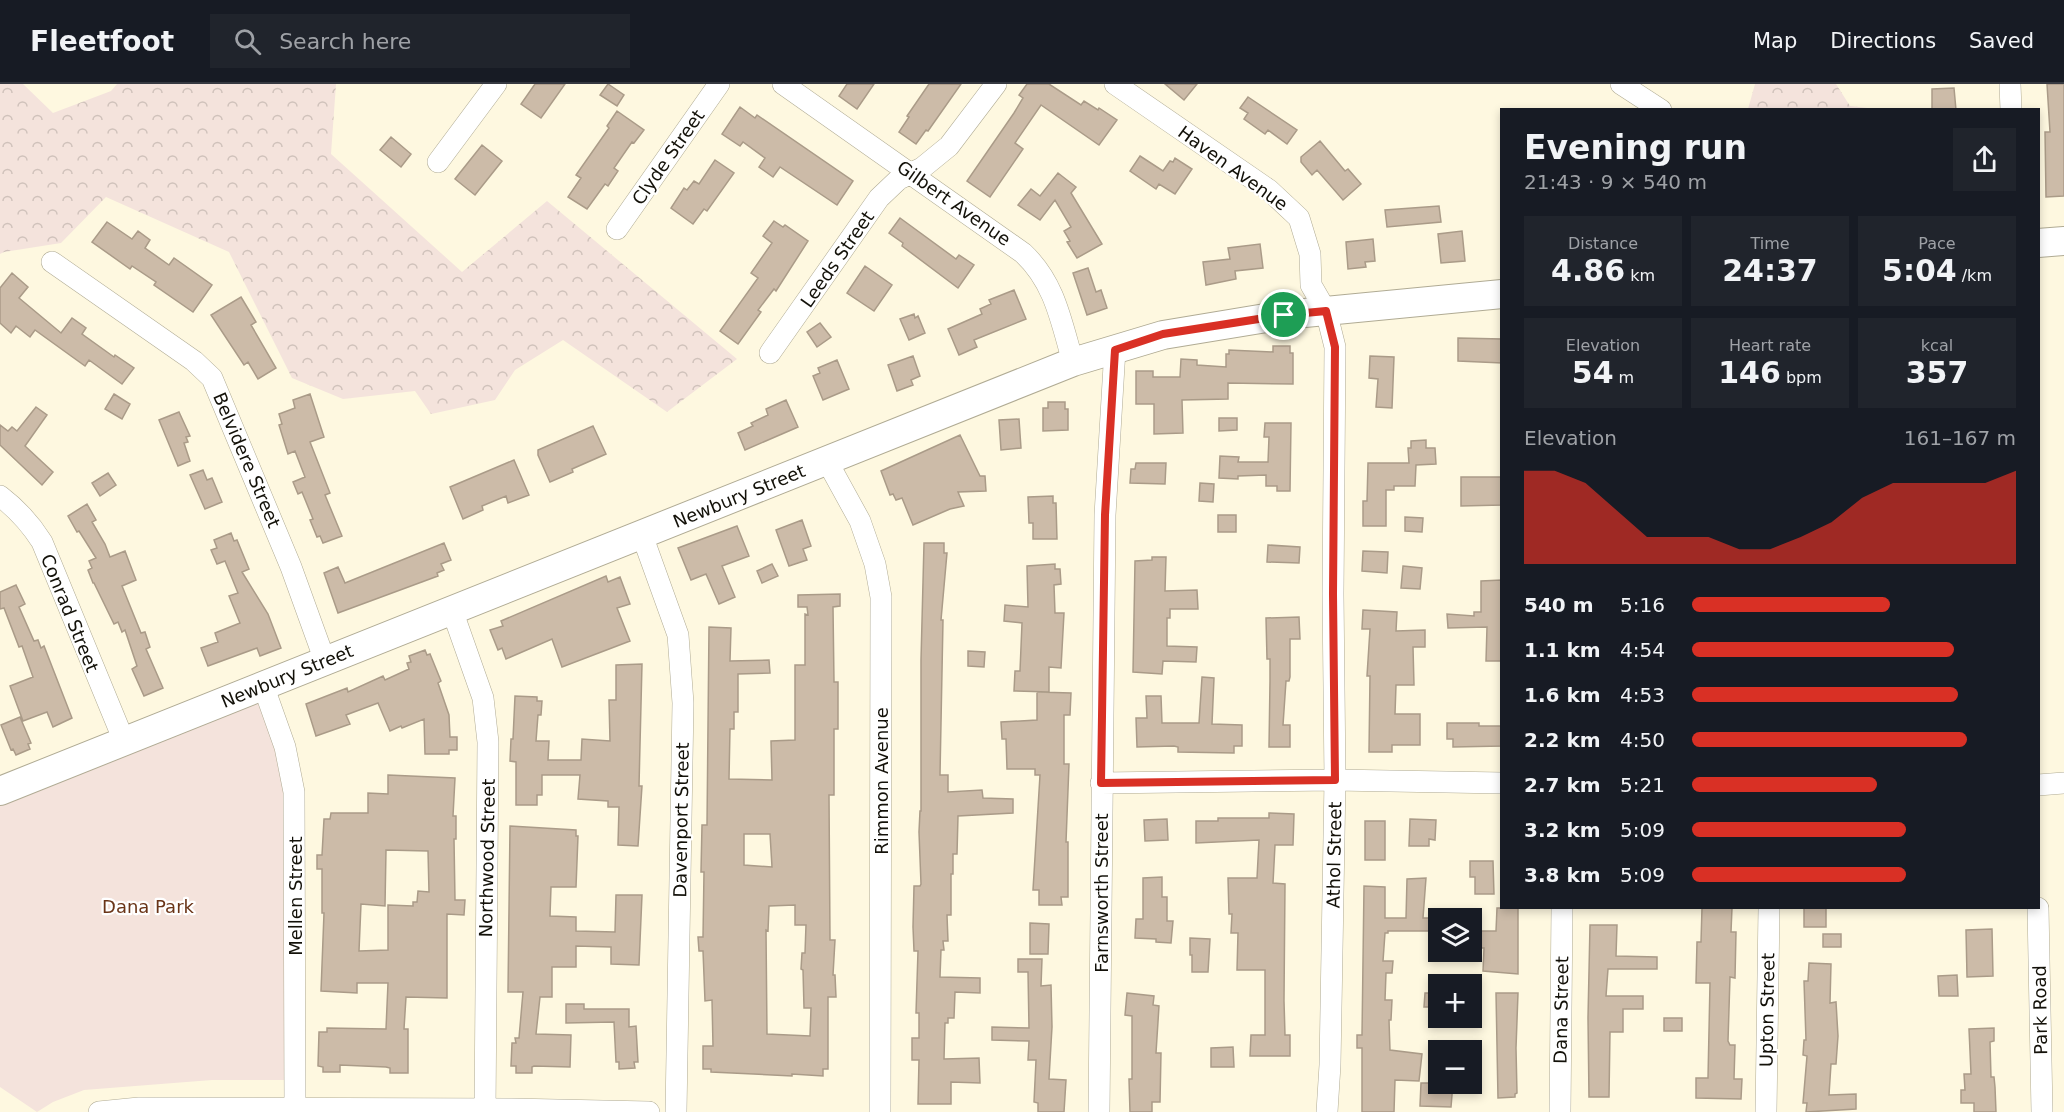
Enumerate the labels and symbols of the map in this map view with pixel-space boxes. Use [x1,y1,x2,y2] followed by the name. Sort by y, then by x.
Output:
[628,105,708,209] street label: Clyde Street
[1174,121,1292,215] street label: Haven Avenue
[893,156,1015,250] street label: Gilbert Avenue
[796,207,878,311] street label: Leeds Street
[1258,289,1309,340] pin
[209,389,285,531] street label: Belvidere Street
[670,460,808,532] street label: Newbury Street
[37,551,103,675] street label: Conrad Street
[218,640,356,712] street label: Newbury Street
[871,707,892,855] street label: Rimmon Avenue
[669,742,693,898] street label: Davenport Street
[475,778,499,938] street label: Northwood Street
[1323,801,1345,909] street label: Athol Street
[1091,813,1112,973] street label: Farnsworth Street
[285,836,306,956] street label: Mellen Street
[102,896,195,917] park label: Dana Park
[1756,953,1778,1067] street label: Upton Street
[1550,956,1572,1064] street label: Dana Street
[2029,965,2051,1055] street label: Park Road

